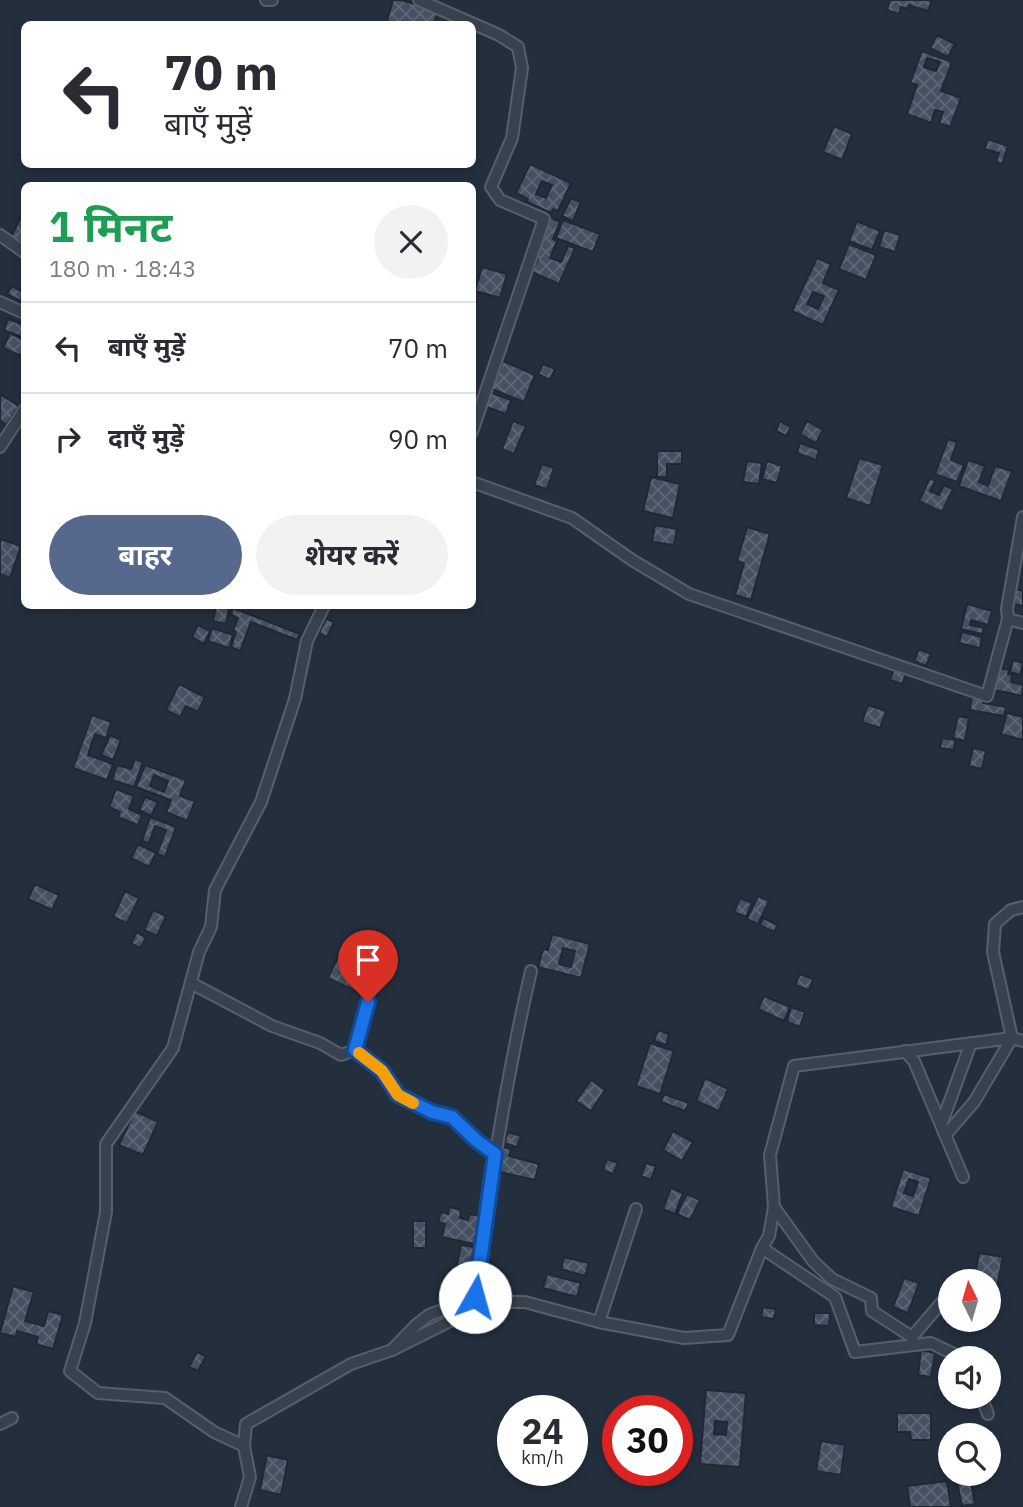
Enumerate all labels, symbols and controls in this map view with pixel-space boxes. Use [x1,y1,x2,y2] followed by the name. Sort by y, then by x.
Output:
[164,40,278,103] text: 70 m
[49,49,140,140] icon: left
[164,102,252,144] text: बाएँ मुड़ें
[49,199,172,254] text: 1 मिनट
[374,205,448,279] button: close
[49,253,196,283] text: 180 m · 18:43
[49,329,87,367] icon: left
[108,329,185,363] text: बाएँ मुड़ें
[388,331,448,365] text: 70 m
[49,420,87,458] icon: right
[108,420,184,454] text: दाएँ मुड़ें
[388,422,448,456] text: 90 m
[49,515,242,595] button: बाहर
[256,515,448,595] button: शेयर करें
[338,930,398,1002] pin
[349,941,387,979] icon: arrive
[438,1260,512,1334] position arrow
[938,1269,1001,1332] north arrow
[938,1269,1001,1486] map controls
[938,1346,1001,1409] button: sound
[602,1395,693,1486] speed limit sign: 30
[521,1408,564,1454] text: 24
[938,1423,1001,1486] button: search
[521,1446,564,1469] text: km/h

